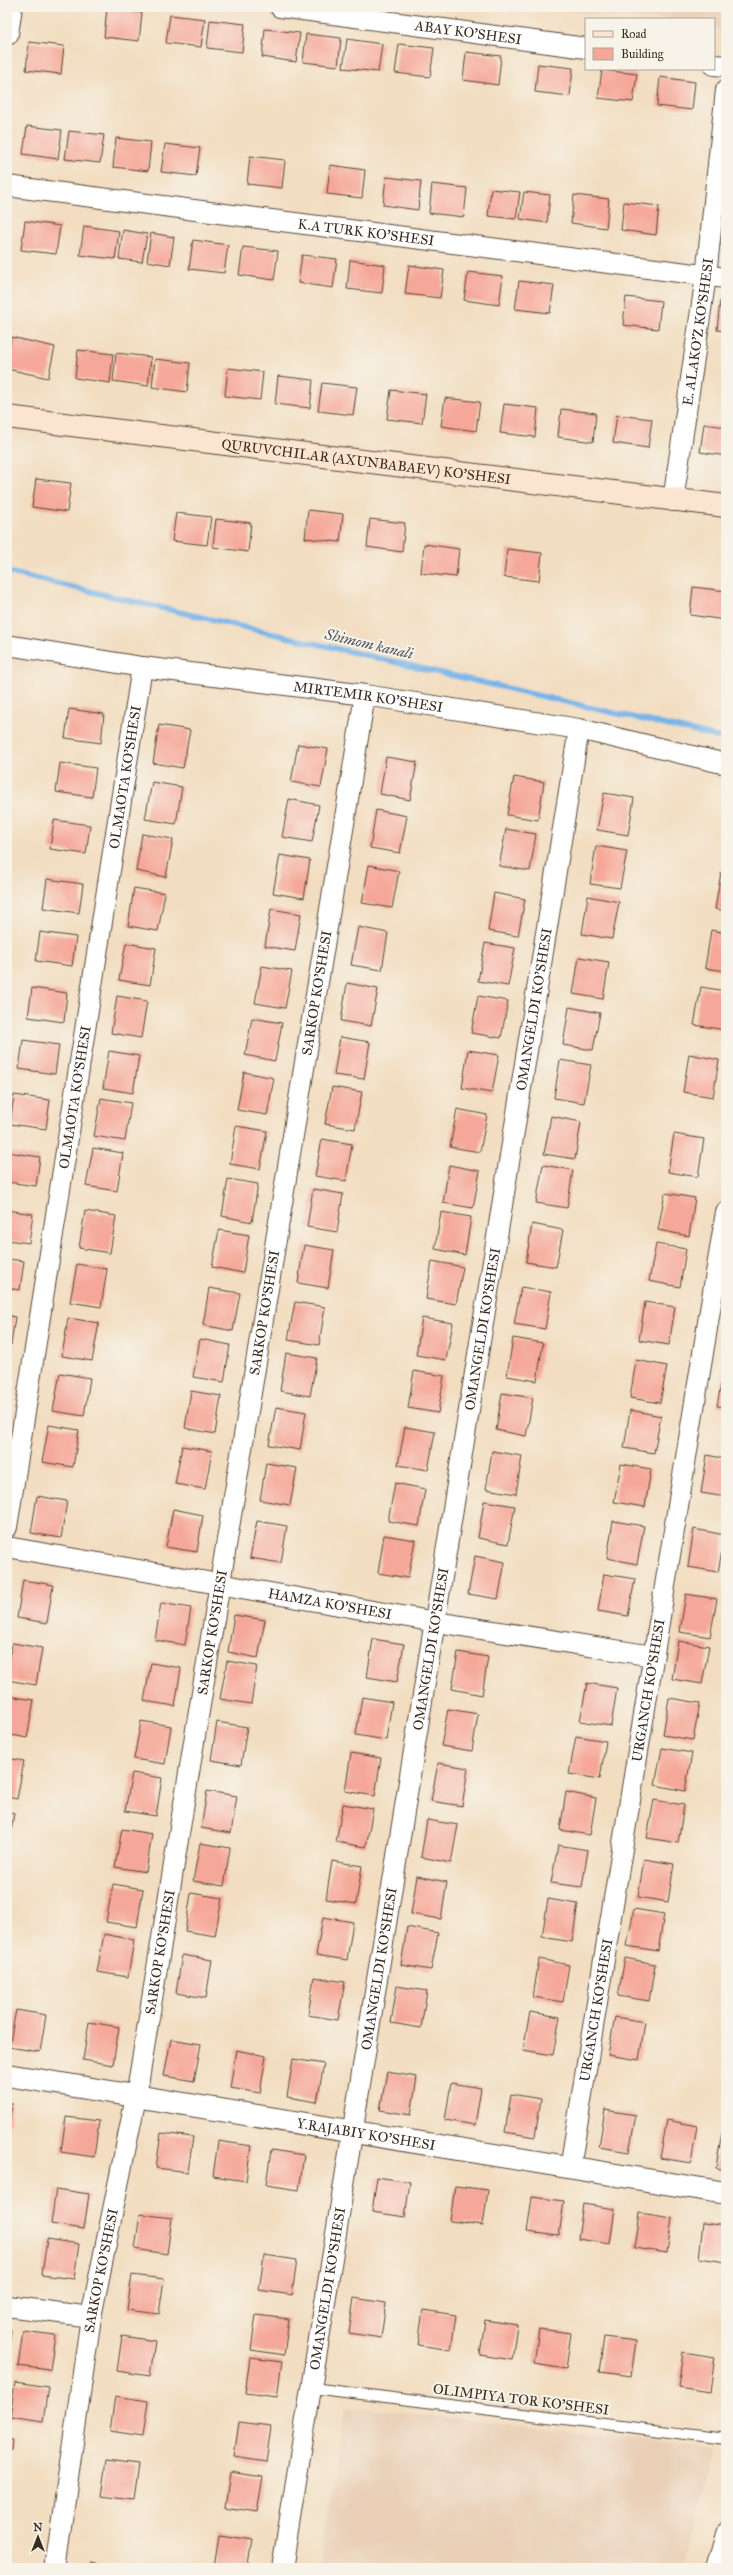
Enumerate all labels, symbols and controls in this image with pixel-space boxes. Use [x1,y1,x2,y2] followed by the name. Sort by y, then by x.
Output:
[413,17,523,48] street label: ABAY KO'SHESI
[585,18,715,70] legend
[621,27,647,41] text: Road
[621,47,664,62] text: Building
[297,215,435,250] street label: K.A TURK KO'SHESI
[679,257,717,407] street label: E. ALAKO'Z KO'SHESI
[221,436,512,488] street label: QURUVCHILAR (AXUNBABAEV) KO'SHESI
[322,625,416,663] water label: Shimom kanali
[292,678,444,716] street label: MIRTEMIR KO'SHESI
[106,704,145,850] street label: OLMAOTA KO'SHESI
[513,927,556,1092] street label: OMANGELDI KO'SHESI
[298,929,335,1057] street label: SARKOP KO'SHESI
[55,1024,95,1170] street label: OLMAOTA KO'SHESI
[461,1247,504,1412] street label: OMANGELDI KO'SHESI
[246,1249,283,1376] street label: SARKOP KO'SHESI
[409,1566,452,1732] street label: OMANGELDI KO'SHESI
[194,1569,231,1696] street label: SARKOP KO'SHESI
[267,1585,393,1623] street label: HAMZA KO'SHESI
[628,1618,668,1763] street label: URGANCH KO'SHESI
[358,1886,401,2051] street label: OMANGELDI KO'SHESI
[142,1888,179,2016] street label: SARKOP KO'SHESI
[576,1937,616,2083] street label: URGANCH KO'SHESI
[295,2115,437,2154] street label: Y.RAJABIY KO'SHESI
[306,2206,349,2371] street label: OMANGELDI KO'SHESI
[81,2207,122,2334] street label: SARKOP KO'SHESI
[432,2380,610,2419] street label: OLIMPIYA TOR KO'SHESI
[18,2517,58,2557] north arrow
[33,2521,43,2534] text: N

